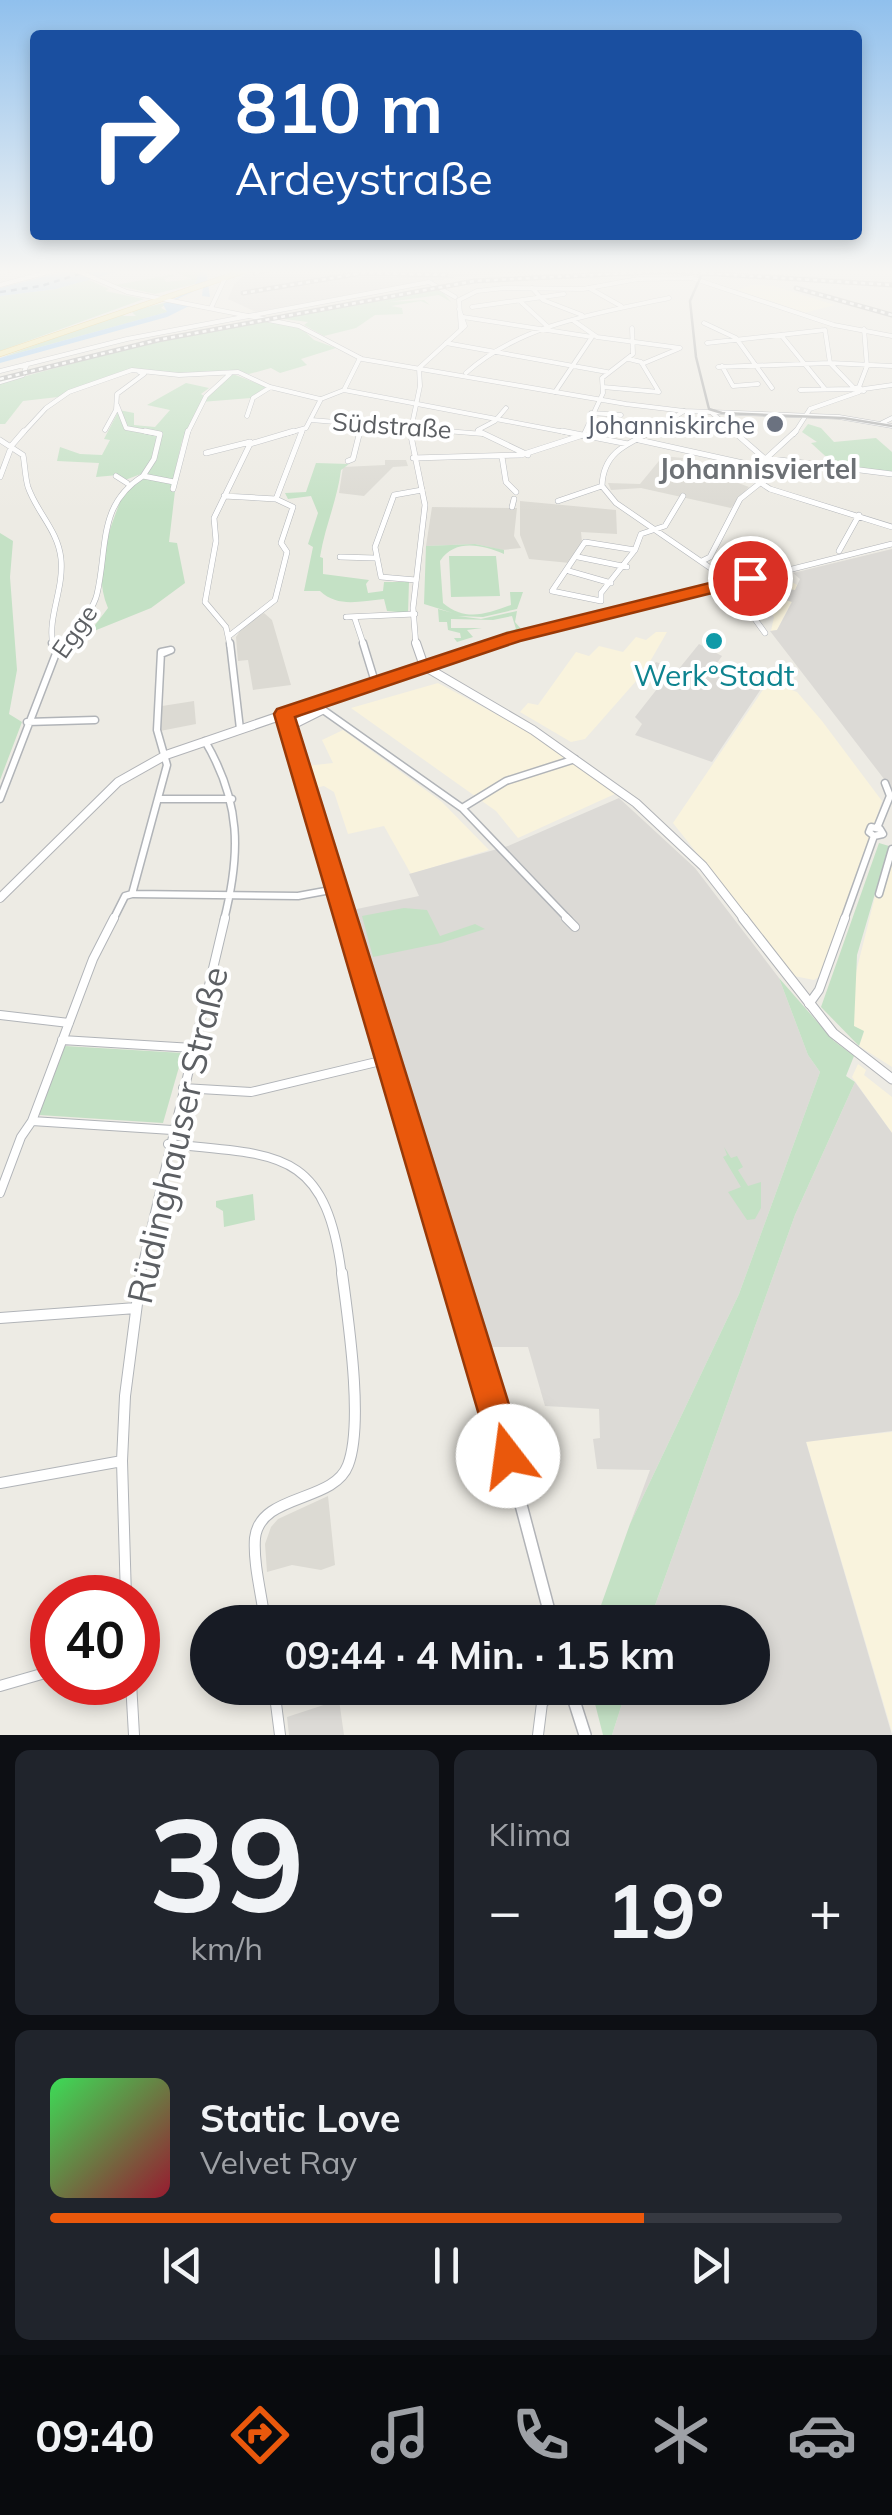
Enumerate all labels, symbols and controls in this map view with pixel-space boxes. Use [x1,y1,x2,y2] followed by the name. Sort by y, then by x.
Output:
[235,63,443,151] text: 810 m
[70,70,200,200] icon: right
[235,150,493,206] text: Ardeystraße
[331,405,453,445] street label: Südstraße
[587,409,755,440] place label: Johanniskirche
[764,413,786,435] marker: Johanniskirche
[659,451,857,486] district label: Johannisviertel
[708,536,793,621] pin
[723,551,778,606] icon: arrive
[45,598,103,664] street label: Egge
[703,630,725,652] marker: Werk°Stadt
[633,656,795,694] place label: Werk°Stadt
[117,962,237,1308] street label: Rüdinghauser Straße
[456,1404,560,1508] position arrow
[30,1575,160,1705] speed limit sign: 40
[285,1631,675,1679] text: 09:44 · 4 Min. · 1.5 km
[149,1781,305,1945] text: 39
[489,1814,571,1854] text: Klima
[606,1863,724,1957] text: 19°
[489,1876,522,1945] text: −
[809,1876,842,1945] text: +
[191,1928,263,1968] text: km/h
[200,2094,401,2142] text: Static Love
[200,2142,357,2182] text: Velvet Ray
[155,2238,210,2293] icon: previous
[419,2238,474,2293] icon: pause
[683,2238,738,2293] icon: next
[225,2400,295,2470] icon: directions
[365,2400,435,2470] icon: music
[506,2400,576,2470] icon: phone
[646,2400,716,2470] icon: climate
[787,2400,857,2470] icon: car
[35,2407,154,2463] text: 09:40

